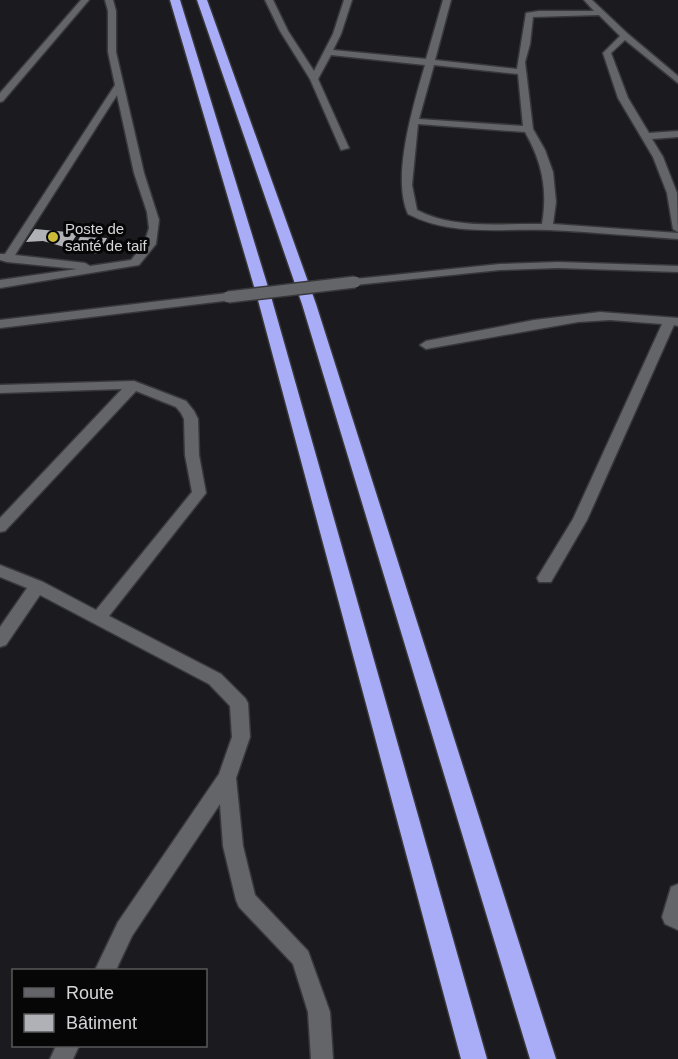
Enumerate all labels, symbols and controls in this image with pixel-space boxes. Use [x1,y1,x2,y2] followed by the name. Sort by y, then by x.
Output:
[65,220,148,254] place label: Poste de santé de taif
[46,230,60,244] marker: Poste de santé de taif
[12,969,207,1047] legend
[66,983,114,1003] text: Route
[66,1013,137,1033] text: Bâtiment

